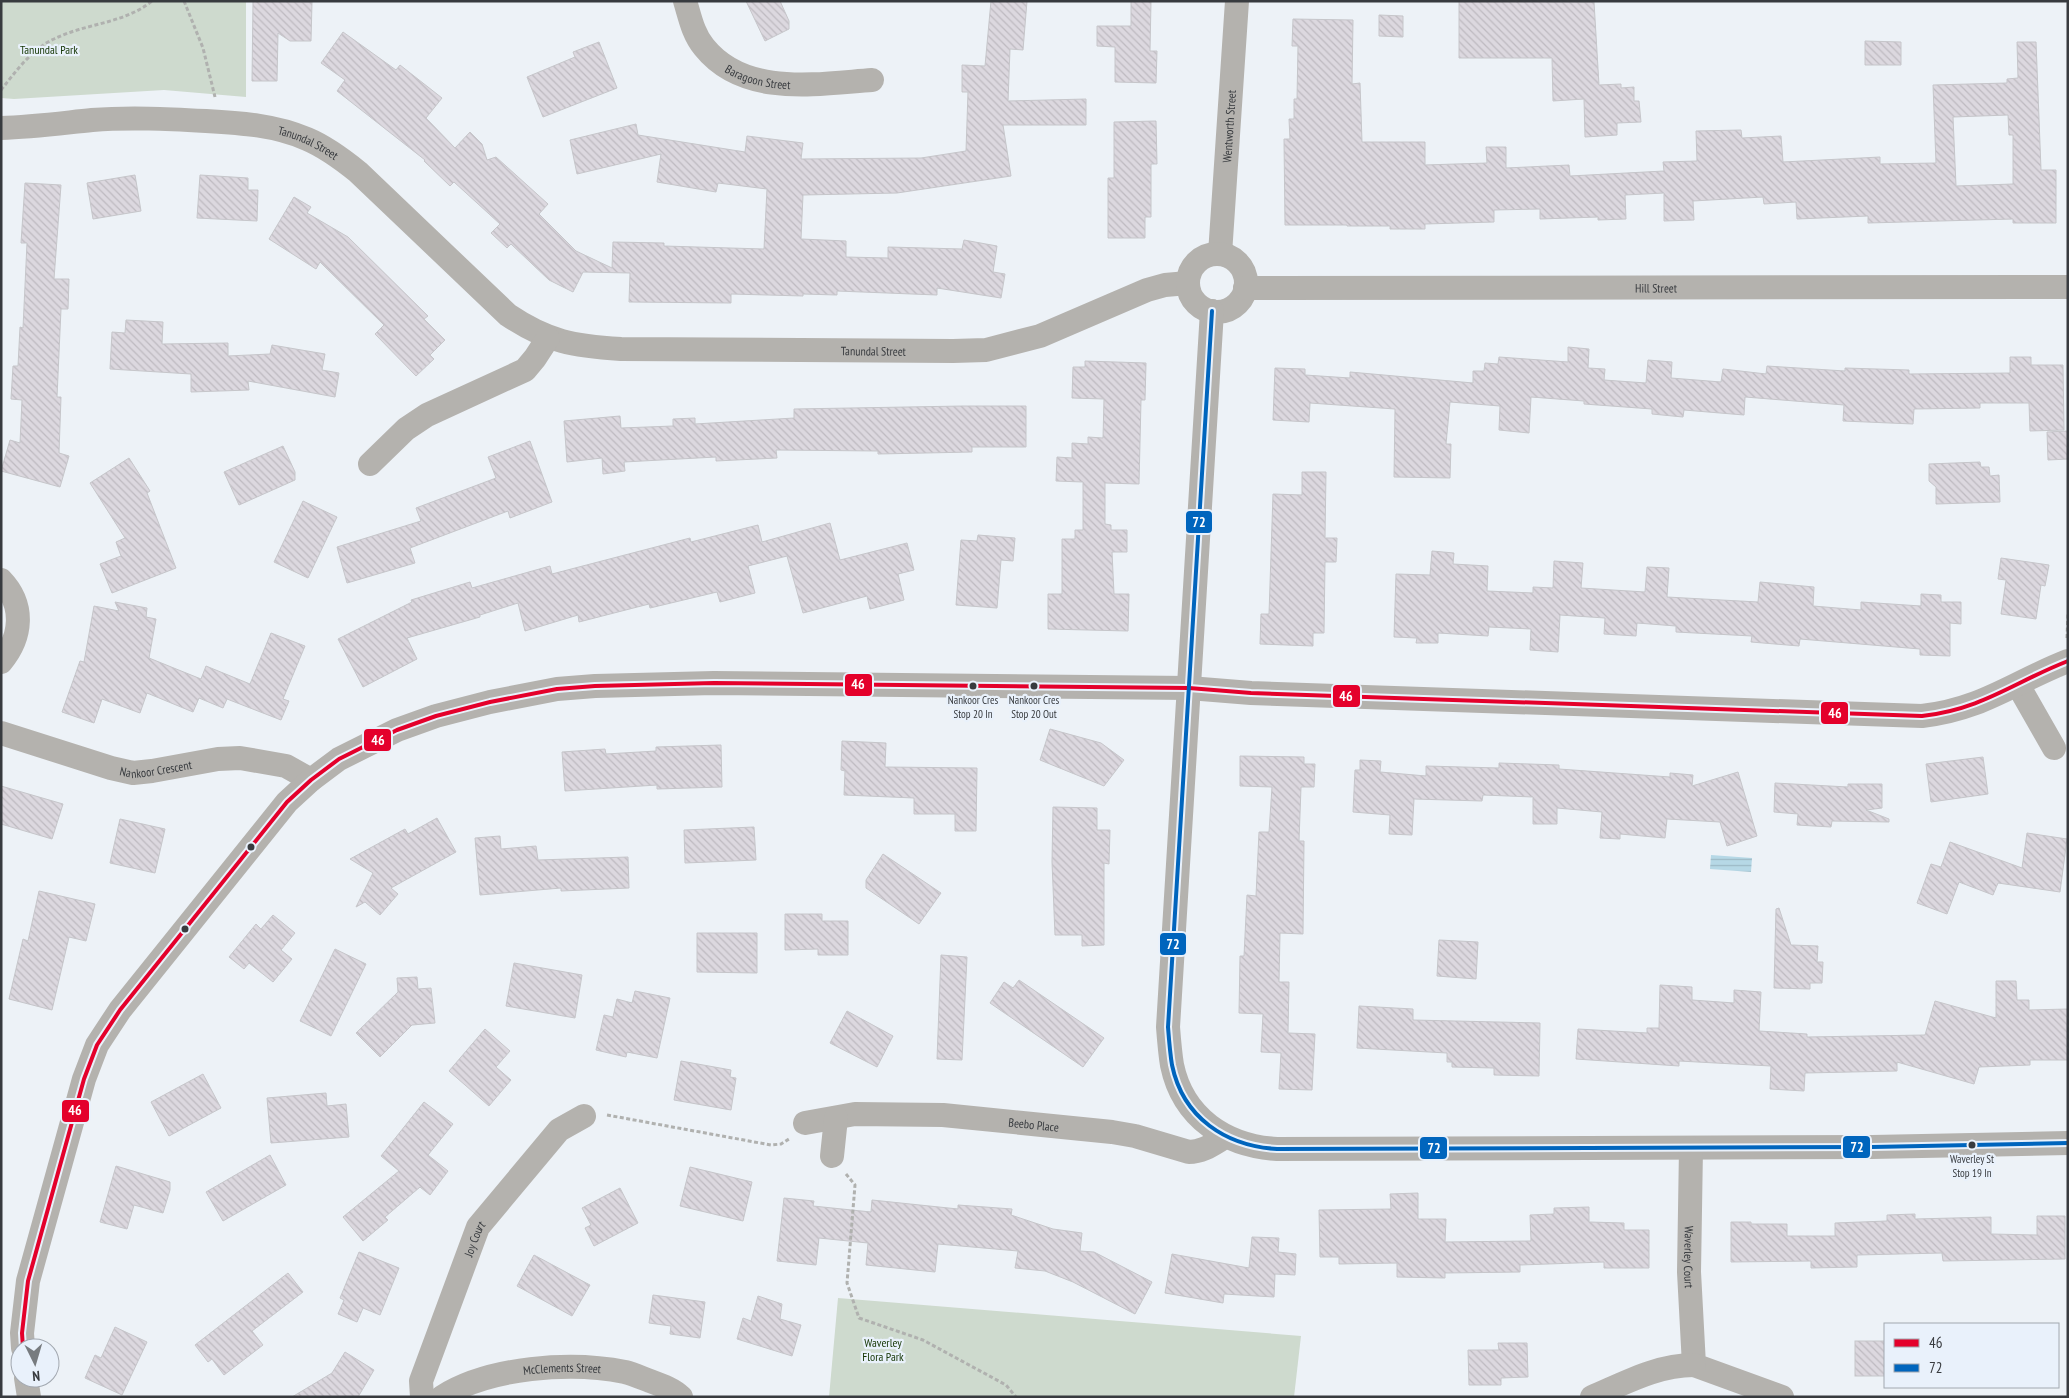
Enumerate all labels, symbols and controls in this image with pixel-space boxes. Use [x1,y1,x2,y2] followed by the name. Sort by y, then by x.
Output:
[20,42,78,57] park label: Tanundal Park
[723,61,792,92] street label: Baragoon Street
[1219,89,1239,163] street label: Wentworth Street
[277,122,342,163] street label: Tanundal Street
[1635,280,1678,295] street label: Hill Street
[841,343,907,358] street label: Tanundal Street
[1185,510,1213,534] line badge: 72
[1192,513,1206,531] text: 72
[844,673,873,697] line badge: 46
[851,675,865,693] text: 46
[968,681,978,691] marker: Nankoor Cres Stop 20 In
[1029,681,1039,691] marker: Nankoor Cres Stop 20 Out
[1332,684,1361,708] line badge: 46
[1339,687,1353,705] text: 46
[948,693,998,721] place label: Nankoor Cres Stop 20 In
[1009,693,1059,721] place label: Nankoor Cres Stop 20 Out
[1820,701,1849,725] line badge: 46
[1828,704,1842,722] text: 46
[363,728,392,752] line badge: 46
[371,731,385,749] text: 46
[118,756,194,781] street label: Nankoor Crescent
[246,842,256,852] unlabelled marker
[180,924,190,934] unlabelled marker
[1159,932,1187,956] line badge: 72
[1166,935,1180,953] text: 72
[61,1099,90,1123] line badge: 46
[68,1101,82,1119] text: 46
[1008,1114,1060,1134] street label: Beebo Place
[1842,1135,1871,1159] line badge: 72
[1419,1136,1448,1160] line badge: 72
[1850,1138,1864,1156] text: 72
[1427,1139,1441,1157] text: 72
[1967,1140,1977,1150] marker: Waverley St Stop 19 In
[1950,1152,1994,1180] place label: Waverley St Stop 19 In
[460,1217,488,1259] street label: Joy Court
[1681,1226,1697,1289] street label: Waverley Court
[1884,1323,2059,1388] legend
[1929,1333,1943,1352] text: 46
[862,1335,904,1364] park label: Waverley Flora Park
[10,1338,60,1388] north arrow
[1929,1358,1943,1377] text: 72
[522,1359,602,1378] street label: McClements Street
[32,1367,41,1385] text: N

